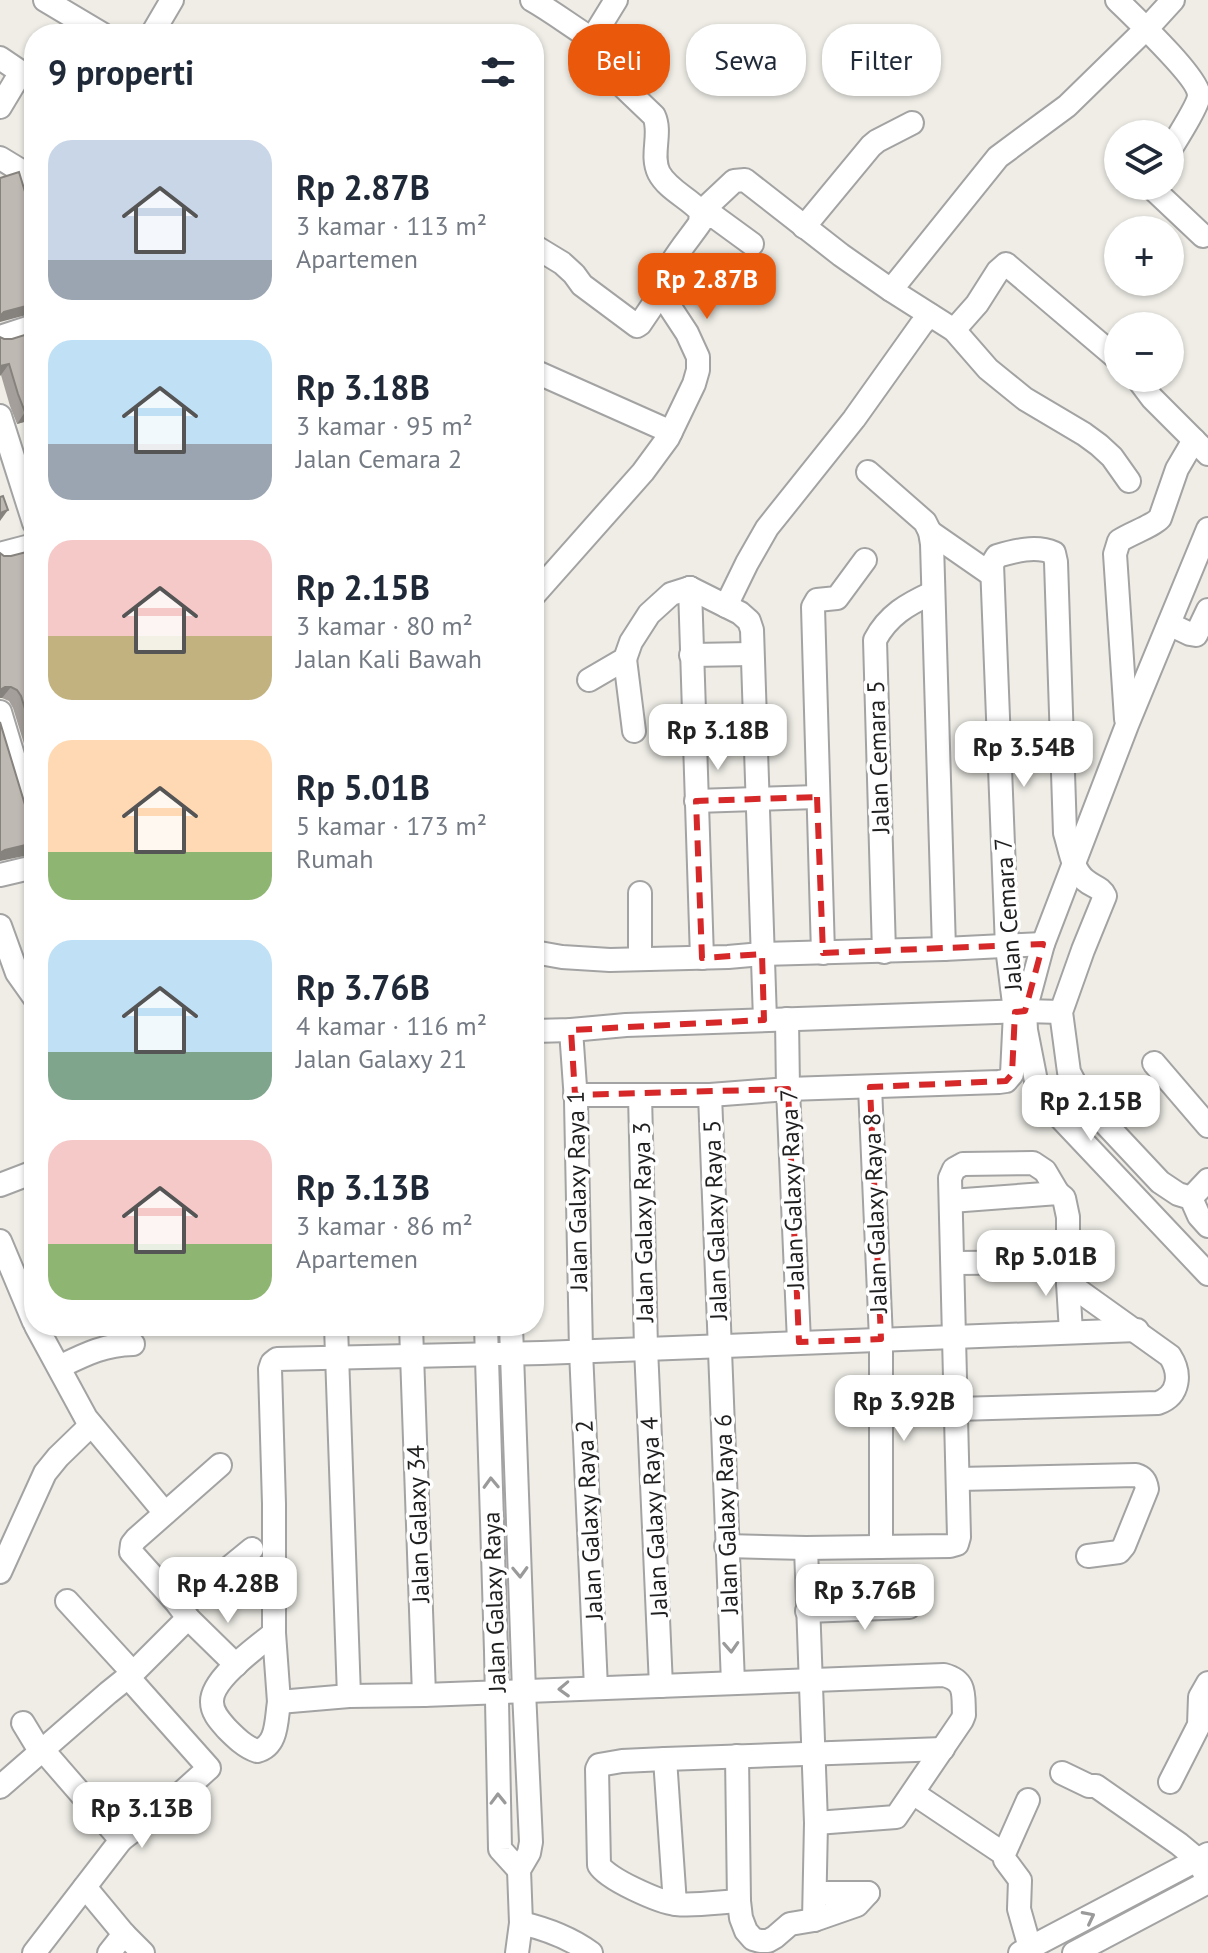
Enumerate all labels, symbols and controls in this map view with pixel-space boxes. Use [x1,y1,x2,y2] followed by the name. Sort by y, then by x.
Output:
[568,24,670,96] chip: Beli
[686,24,806,96] chip: Sewa
[822,24,941,96] chip: Filter
[48,50,194,94] text: 9 properti
[476,50,520,94] icon: filters
[1104,120,1184,392] map controls
[1104,120,1184,200] button: layers
[296,165,430,209] text: Rp 2.87B
[112,172,208,268] icon: home
[296,209,487,242] text: 3 kamar · 113 m²
[1104,216,1184,296] button: +
[296,242,418,275] text: Apartemen
[624,253,790,321] pin: Rp 2.87B
[656,262,758,295] text: Rp 2.87B
[1104,312,1184,392] button: −
[296,365,430,409] text: Rp 3.18B
[112,372,208,468] icon: home
[296,409,473,442] text: 3 kamar · 95 m²
[296,442,462,475] text: Jalan Cemara 2
[296,565,430,609] text: Rp 2.15B
[112,572,208,668] icon: home
[296,609,473,642] text: 3 kamar · 80 m²
[296,642,482,675] text: Jalan Kali Bawah
[860,680,896,835] street label: Jalan Cemara 5
[635,704,801,772] pin: Rp 3.18B
[667,713,769,746] text: Rp 3.18B
[941,721,1107,789] pin: Rp 3.54B
[973,730,1075,763] text: Rp 3.54B
[296,765,430,809] text: Rp 5.01B
[112,772,208,868] icon: home
[296,809,487,842] text: 5 kamar · 173 m²
[987,836,1029,993] street label: Jalan Cemara 7
[296,842,373,875] text: Rumah
[296,965,430,1009] text: Rp 3.76B
[112,972,208,1068] icon: home
[296,1009,487,1042] text: 4 kamar · 116 m²
[296,1042,467,1075] text: Jalan Galaxy 21
[1008,1075,1174,1143] pin: Rp 2.15B
[1040,1084,1142,1117] text: Rp 2.15B
[773,1088,811,1291] street label: Jalan Galaxy Raya 7
[560,1091,594,1292] street label: Jalan Galaxy Raya 1
[856,1112,894,1315] street label: Jalan Galaxy Raya 8
[696,1119,734,1322] street label: Jalan Galaxy Raya 5
[626,1122,660,1323] street label: Jalan Galaxy Raya 3
[296,1165,430,1209] text: Rp 3.13B
[112,1172,208,1268] icon: home
[296,1209,473,1242] text: 3 kamar · 86 m²
[963,1230,1129,1298] pin: Rp 5.01B
[995,1239,1097,1272] text: Rp 5.01B
[296,1242,418,1275] text: Apartemen
[821,1375,987,1443] pin: Rp 3.92B
[853,1384,955,1417] text: Rp 3.92B
[707,1413,745,1616] street label: Jalan Galaxy Raya 6
[633,1416,675,1619] street label: Jalan Galaxy Raya 4
[568,1419,610,1622] street label: Jalan Galaxy Raya 2
[400,1445,436,1604] street label: Jalan Galaxy 34
[482,1476,499,1489] one-way arrow
[475,1511,513,1694] street label: Jalan Galaxy Raya
[145,1557,311,1625] pin: Rp 4.28B
[782,1564,948,1632] pin: Rp 3.76B
[177,1566,279,1599] text: Rp 4.28B
[511,1566,528,1579] one-way arrow
[814,1573,916,1606] text: Rp 3.76B
[722,1641,739,1654] one-way arrow
[557,1681,570,1698] one-way arrow
[59,1782,225,1850] pin: Rp 3.13B
[91,1791,193,1824] text: Rp 3.13B
[489,1792,507,1805] one-way arrow
[1081,1911,1096,1927] one-way arrow

